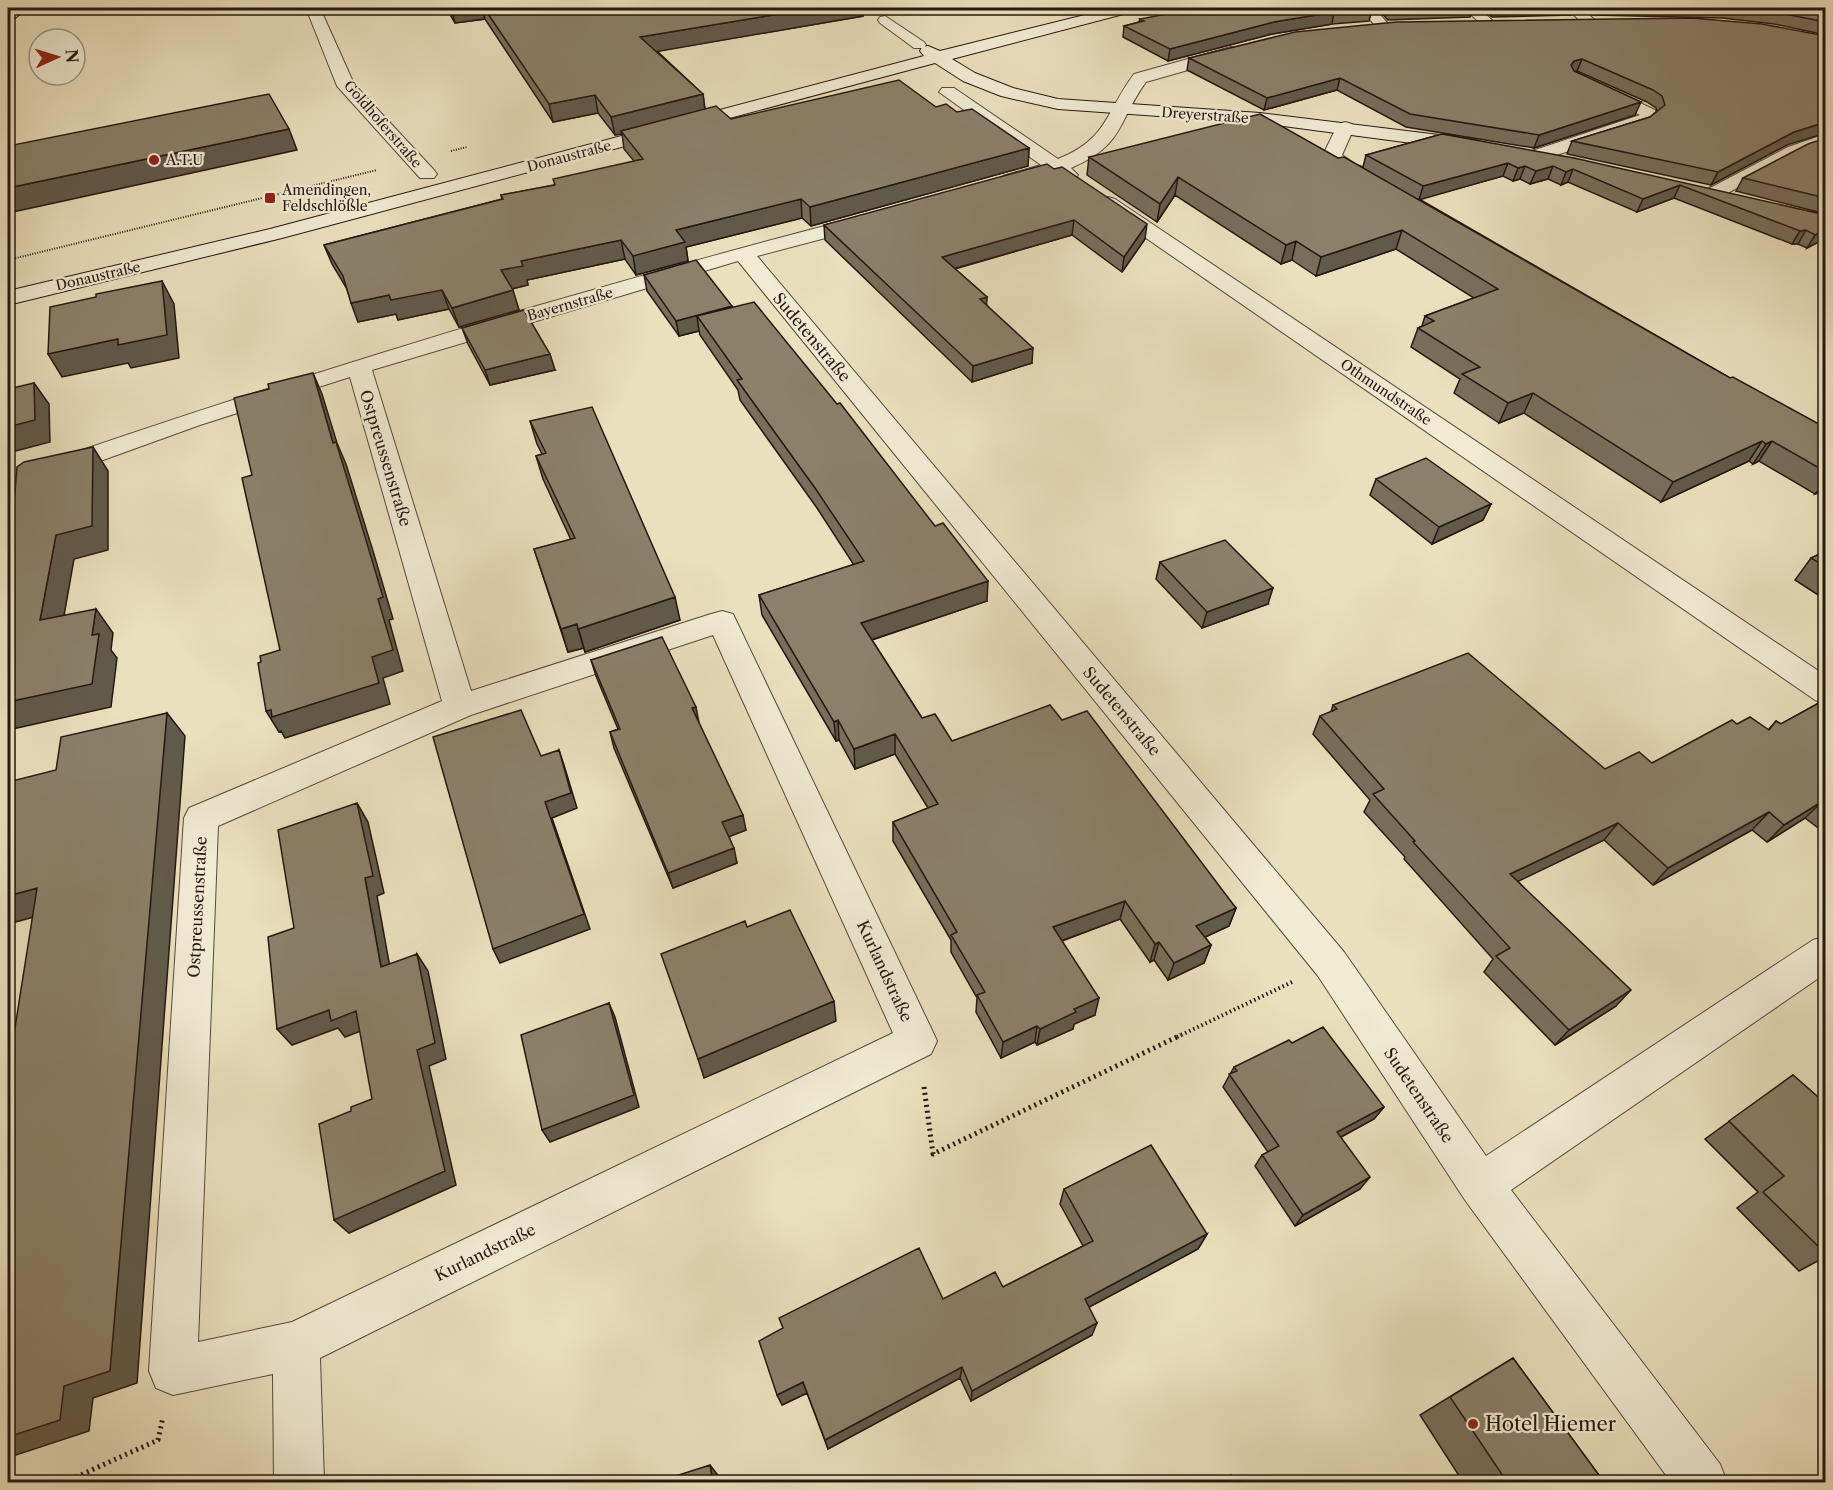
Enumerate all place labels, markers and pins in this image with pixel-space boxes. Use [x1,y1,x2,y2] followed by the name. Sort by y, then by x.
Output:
[165,151,203,169] place label: A.T.U
[147,153,161,167] marker: A.T.U
[281,181,371,215] place label: Amendingen, Feldschlößle
[263,191,277,205] marker: Amendingen, Feldschlößle
[1485,1412,1617,1436] place label: Hotel Hiemer
[1466,1417,1480,1431] marker: Hotel Hiemer

